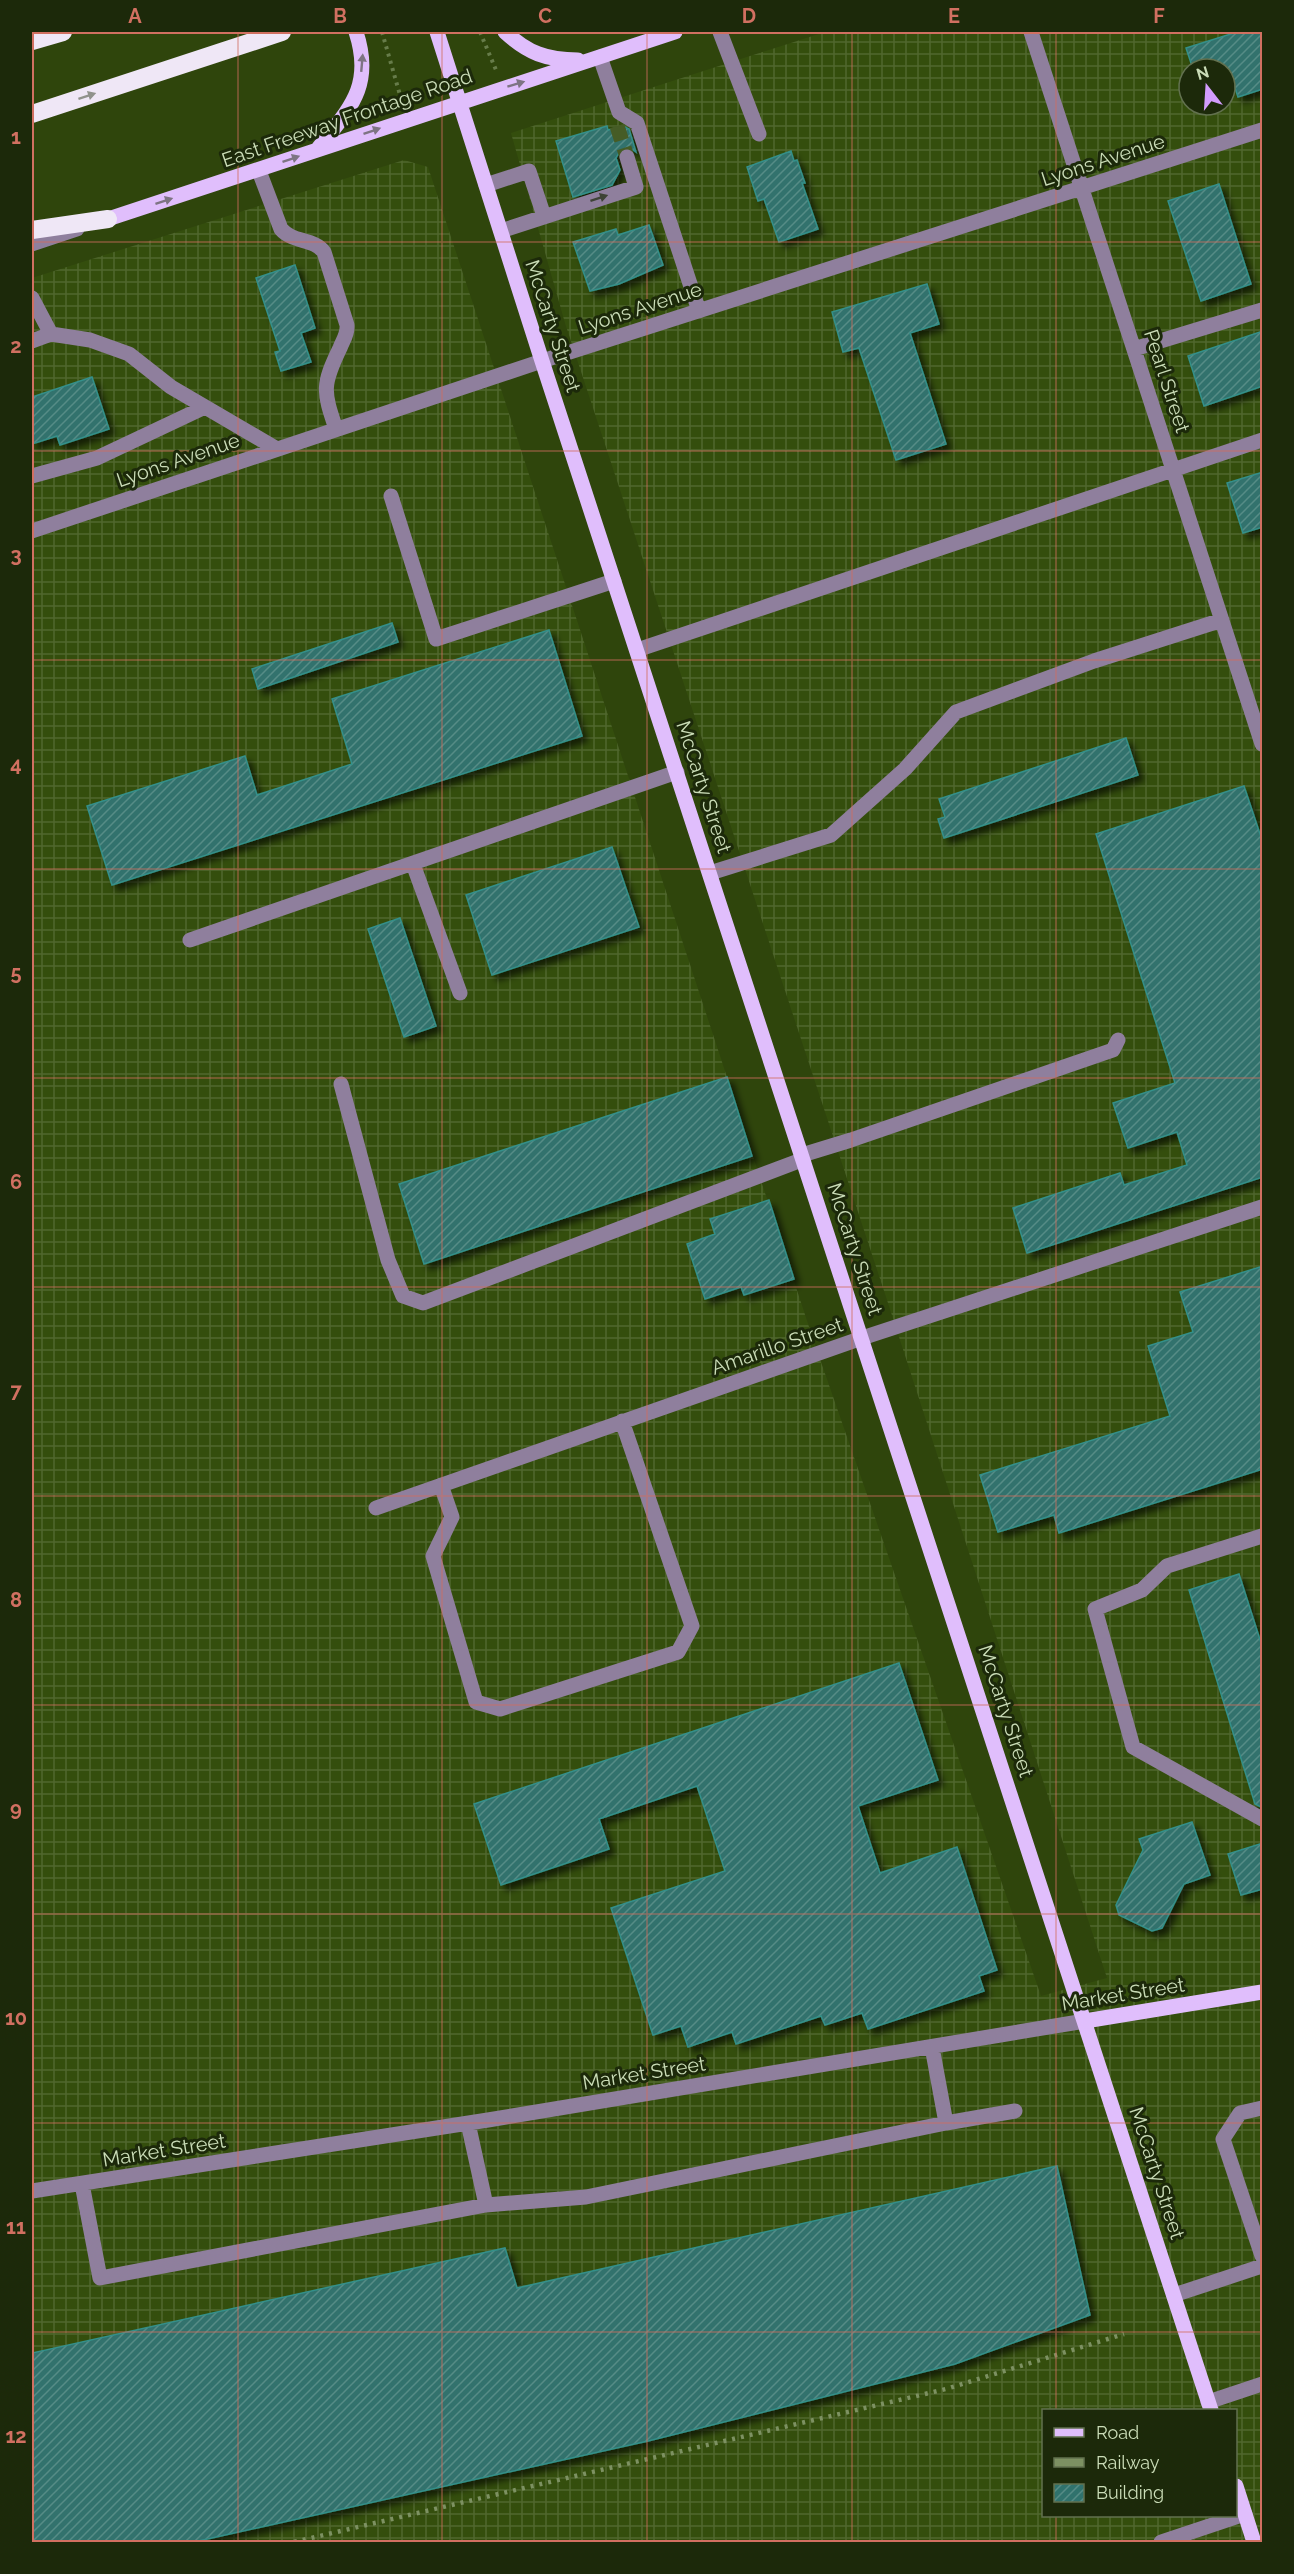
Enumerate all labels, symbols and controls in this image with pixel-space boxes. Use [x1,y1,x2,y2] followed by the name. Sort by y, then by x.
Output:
[128,4,142,28] text: A
[333,4,347,28] text: B
[538,4,552,28] text: C
[742,4,756,28] text: D
[948,4,960,28] text: E
[1153,4,1165,28] text: F
[357,54,367,73] one-way arrow
[1177,57,1237,117] north arrow
[1194,62,1211,84] text: N
[219,64,475,172] street label: East Freeway Frontage Road
[507,79,525,88] one-way arrow
[78,91,96,100] one-way arrow
[11,125,21,149] text: 1
[364,126,382,135] one-way arrow
[1038,129,1168,191] street label: Lyons Avenue
[282,154,300,164] one-way arrow
[590,193,608,203] one-way arrow
[155,196,173,206] one-way arrow
[520,257,586,395] street label: McCarty Street
[575,277,705,339] street label: Lyons Avenue
[1139,326,1195,436] street label: Pearl Street
[10,334,22,358] text: 2
[113,428,243,492] street label: Lyons Avenue
[10,543,22,567] text: 3
[671,718,737,856] street label: McCarty Street
[10,752,22,776] text: 4
[10,961,22,985] text: 5
[10,1170,22,1194] text: 6
[822,1180,888,1318] street label: McCarty Street
[708,1312,846,1380] street label: Amarillo Street
[10,1379,22,1403] text: 7
[10,1588,22,1612] text: 8
[973,1642,1039,1780] street label: McCarty Street
[10,1797,22,1821] text: 9
[1060,1972,1187,2016] street label: Market Street
[5,2006,27,2030] text: 10
[581,2051,708,2095] street label: Market Street
[1124,2104,1190,2242] street label: McCarty Street
[101,2128,228,2172] street label: Market Street
[6,2215,26,2239] text: 11
[1042,2409,1237,2517] legend
[1096,2422,1139,2443] text: Road
[5,2424,27,2448] text: 12
[1096,2452,1160,2473] text: Railway
[1096,2482,1164,2503] text: Building

